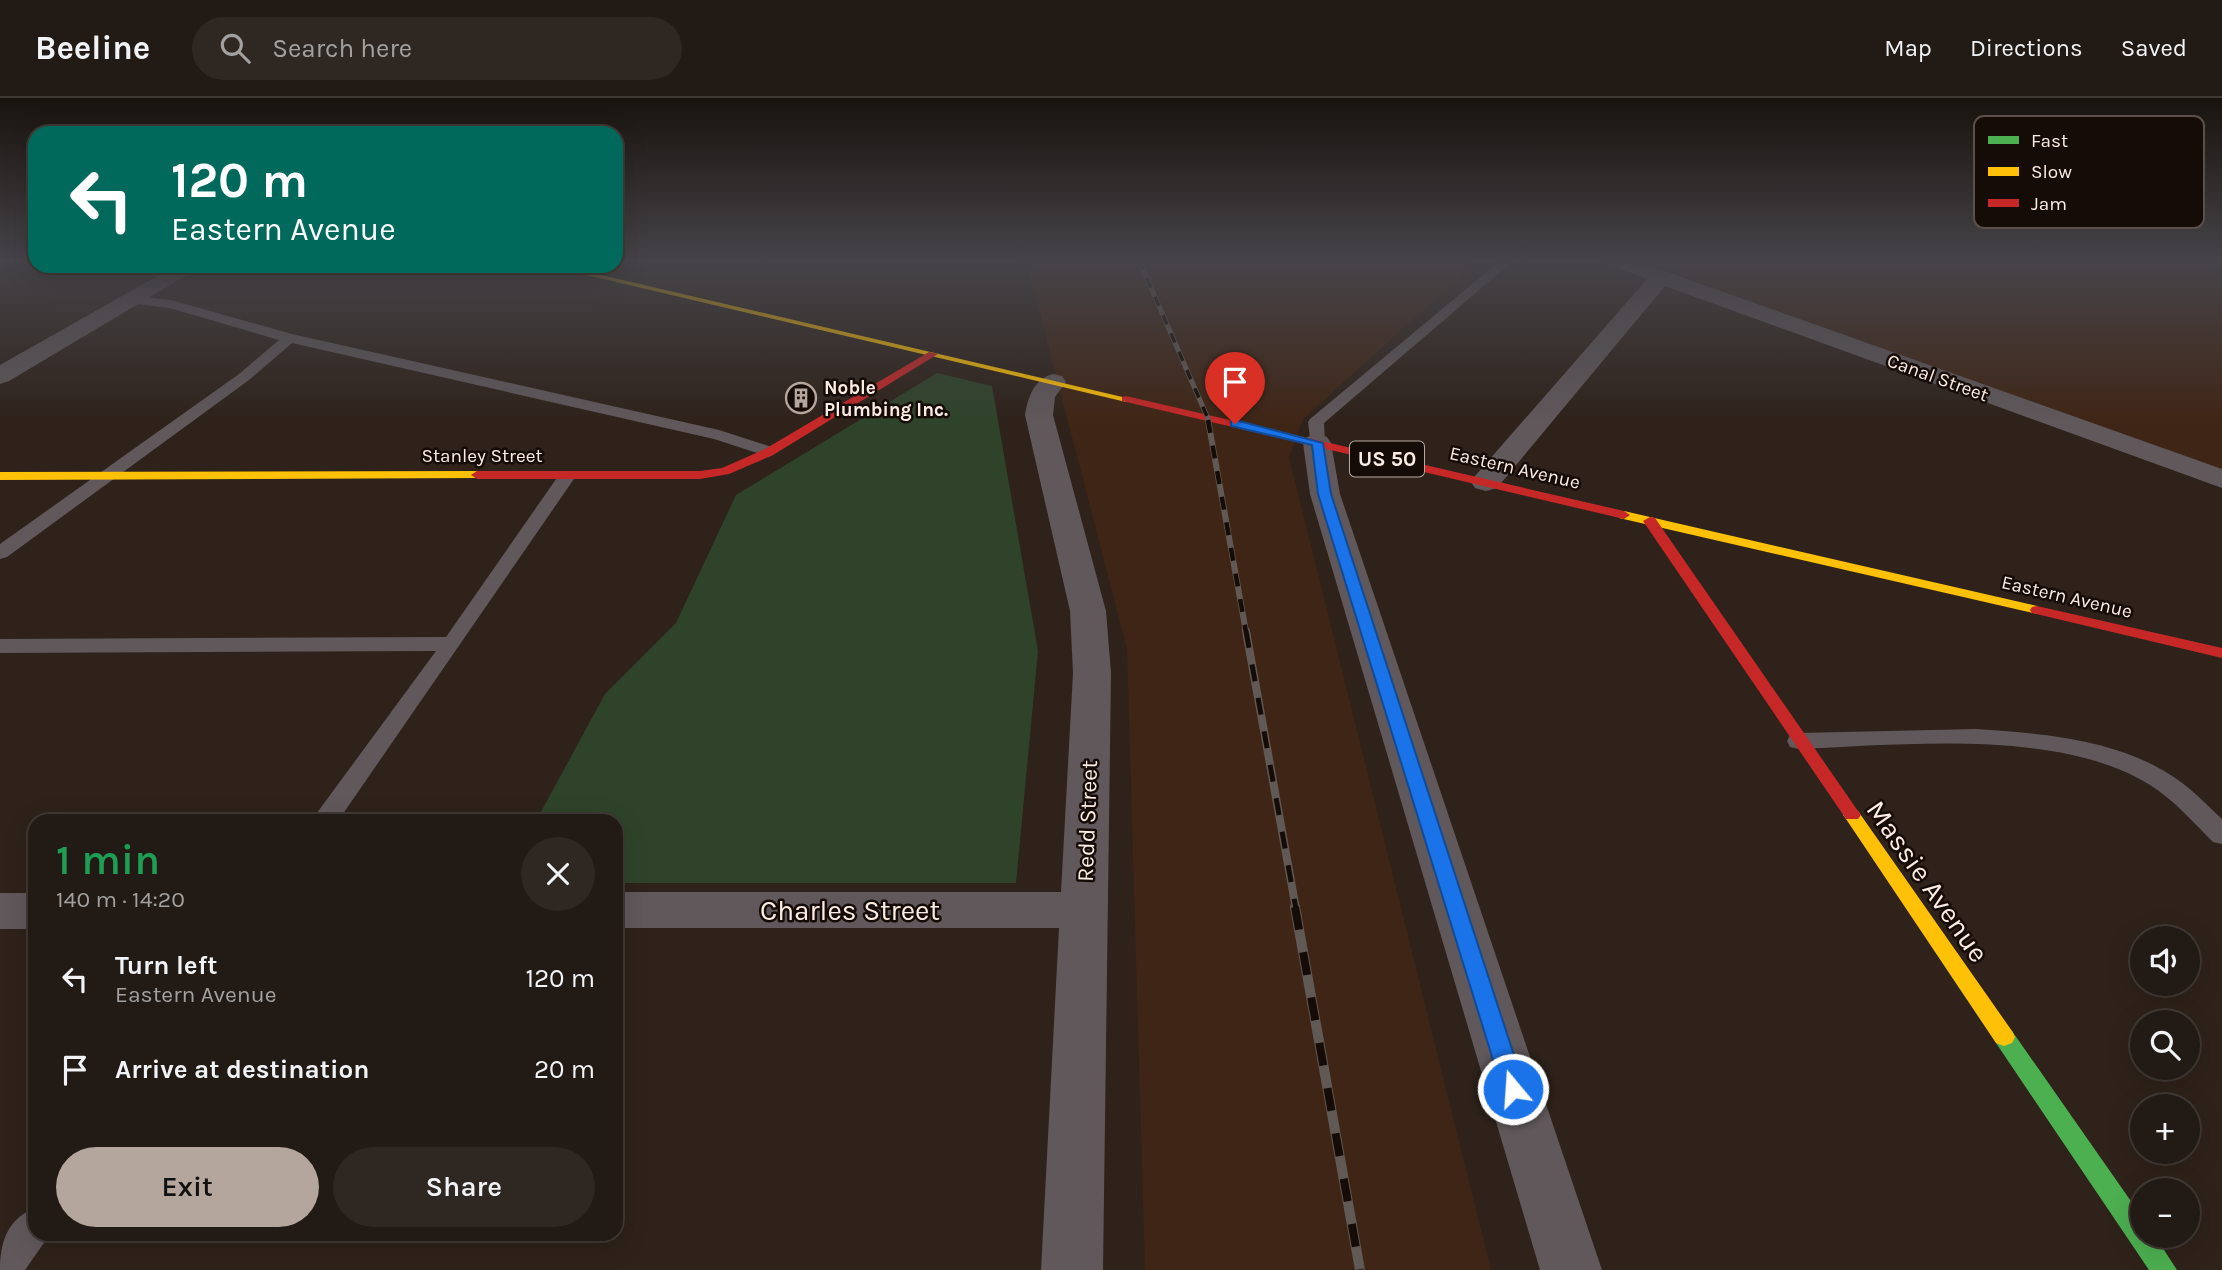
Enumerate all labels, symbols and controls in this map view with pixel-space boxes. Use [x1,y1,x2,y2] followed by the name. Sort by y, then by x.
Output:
[192,17,682,80] search box
[35,29,150,67] text: Beeline
[216,29,254,67] icon: search
[272,33,412,64] text: Search here
[1884,34,1932,62] text: Map
[1970,34,2083,62] text: Directions
[2121,34,2187,62] text: Saved
[1974,116,2204,228] legend
[2031,130,2068,152] text: Fast
[171,152,308,209] text: 120 m
[56,154,147,245] icon: left
[2031,161,2072,183] text: Slow
[2031,193,2067,215] text: Jam
[171,211,396,248] text: Eastern Avenue
[1884,349,1991,406] street label: Canal Street
[1205,352,1265,424] pin
[1216,363,1254,401] icon: arrive
[824,377,948,421] place label: Noble Plumbing Inc.
[784,381,818,415] building icon: Noble Plumbing Inc.
[1350,442,1424,476] road number: US 50
[1447,442,1582,494] street label: Eastern Avenue
[421,445,543,467] street label: Stanley Street
[1999,571,2134,623] street label: Eastern Avenue
[1072,759,1103,882] street label: Redd Street
[1860,794,1996,969] street label: Massie Avenue
[56,835,160,885] text: 1 min
[521,837,595,911] button: close
[56,886,185,913] text: 140 m · 14:20
[760,894,940,927] street label: Charles Street
[2130,926,2200,1248] map controls
[2130,926,2200,996] button: sound
[115,950,217,981] text: Turn left
[56,960,94,998] icon: left
[525,963,595,994] text: 120 m
[115,981,276,1008] text: Eastern Avenue
[2130,1010,2200,1080] button: search
[56,1051,94,1089] icon: arrive
[1476,1052,1550,1126] position arrow
[115,1054,369,1085] text: Arrive at destination
[534,1054,595,1085] text: 20 m
[2130,1094,2200,1164] button: +
[56,1147,319,1227] button: Exit
[333,1147,595,1227] button: Share
[2130,1178,2200,1248] button: −

